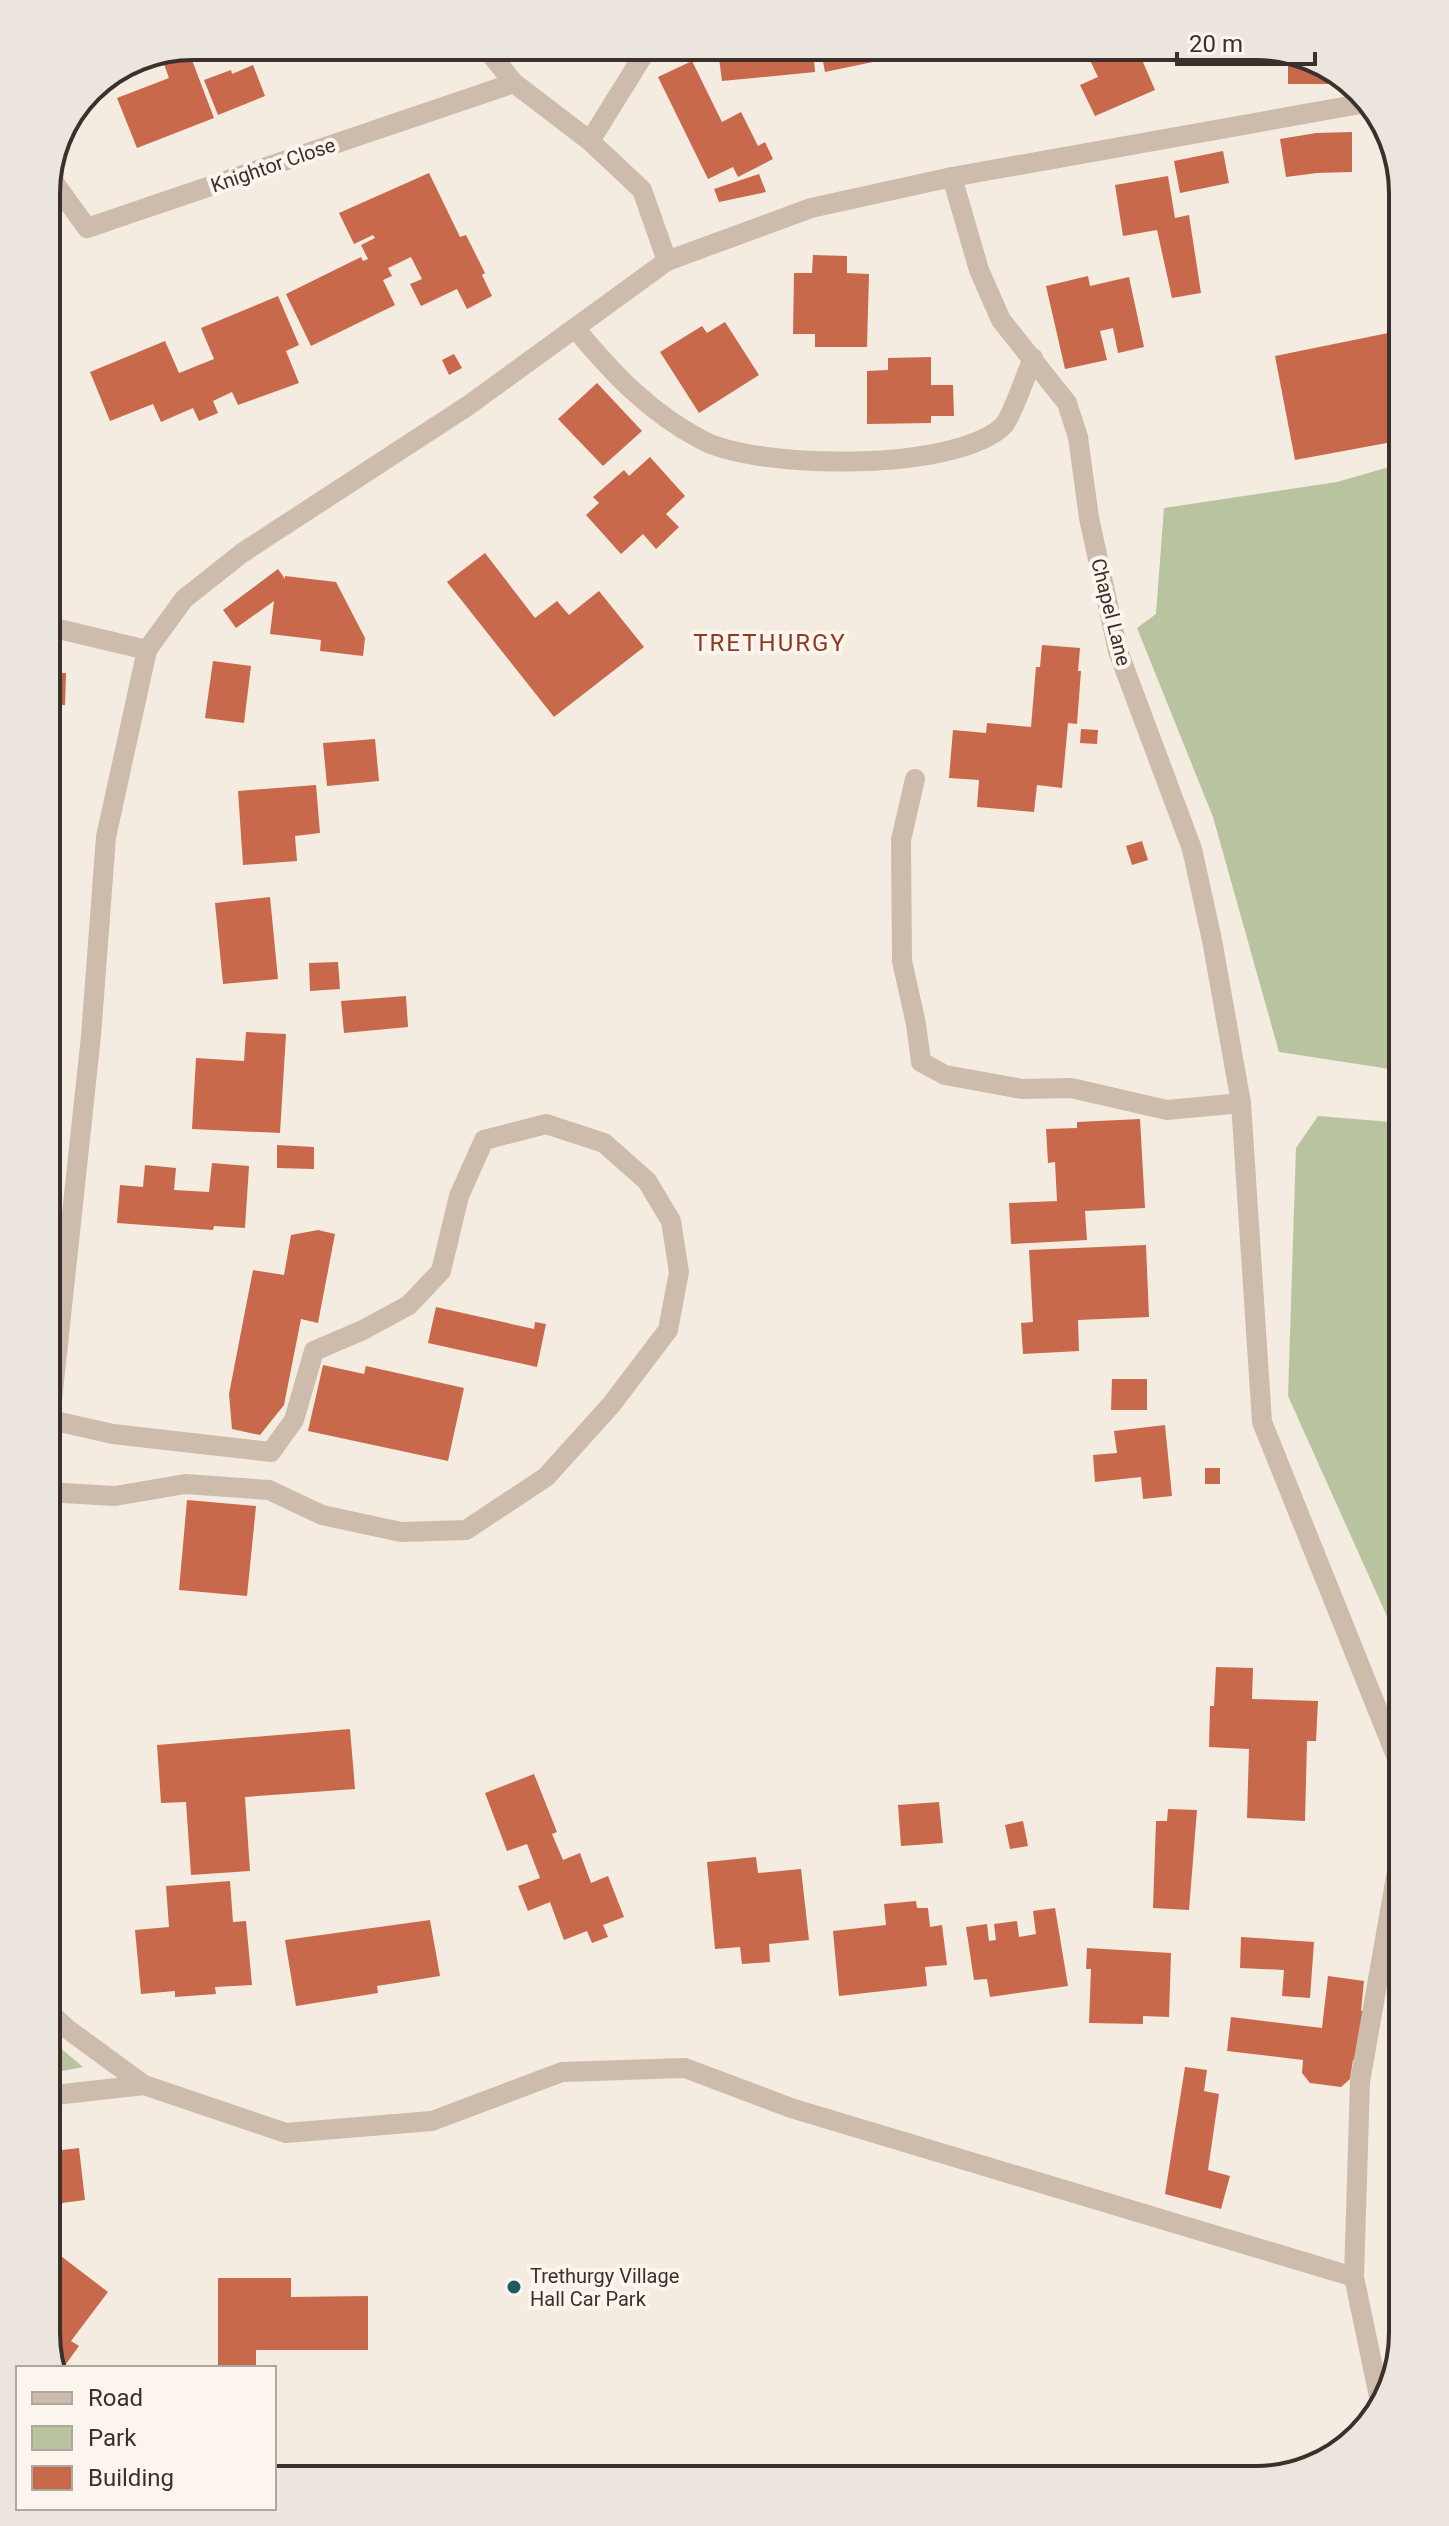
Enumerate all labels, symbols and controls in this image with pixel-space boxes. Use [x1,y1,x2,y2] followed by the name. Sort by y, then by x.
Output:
[1177,16,1315,66] scale bar
[1189,30,1243,58] text: 20 m
[208,132,338,198] street label: Knightor Close
[1086,556,1136,668] street label: Chapel Lane
[693,629,847,657] district label: TRETHURGY
[530,2264,679,2311] place label: Trethurgy Village Hall Car Park
[505,2278,523,2296] marker: Trethurgy Village Hall Car Park
[16,2366,276,2510] legend
[88,2384,143,2412] text: Road
[88,2424,137,2452] text: Park
[88,2464,174,2492] text: Building

